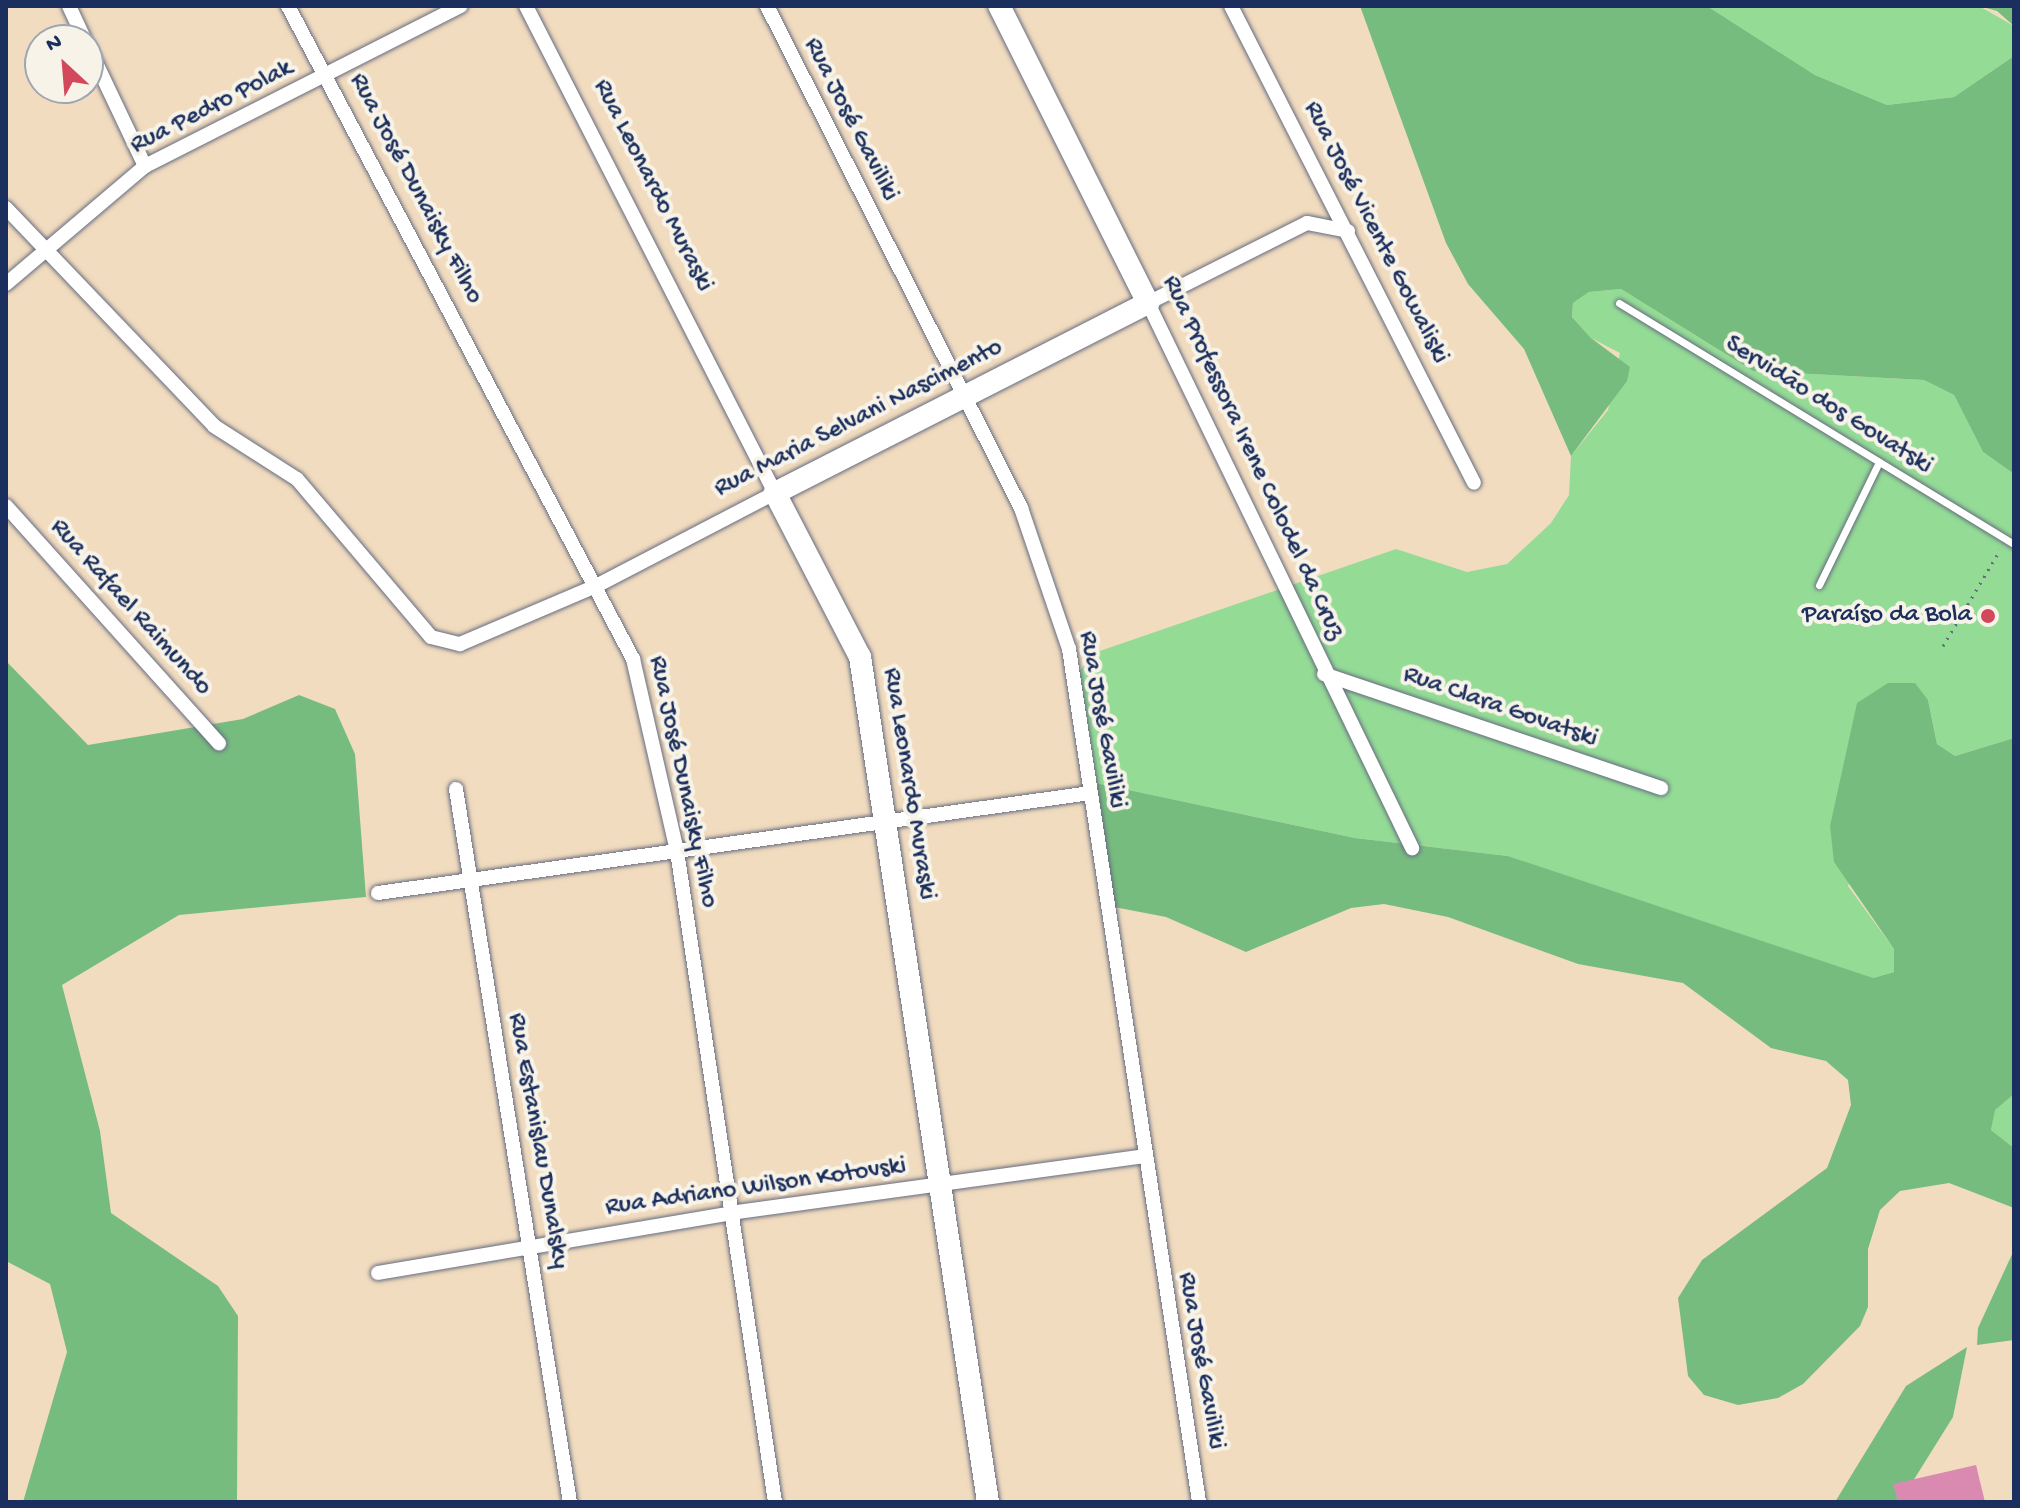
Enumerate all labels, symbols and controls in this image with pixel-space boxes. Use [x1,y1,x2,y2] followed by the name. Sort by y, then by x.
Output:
[24,24,104,104] north arrow
[42,29,67,59] text: N
[795,33,905,207] street label: Rua José Gaviliki
[126,54,298,162] street label: Rua Pedro Polak
[341,68,489,310] street label: Rua José Dunaisky Filho
[585,74,719,298] street label: Rua Leonardo Muraski
[1295,97,1455,369] street label: Rua José Vicente Gowaliski
[1154,271,1350,645] street label: Rua Professora Irene Colodel da Cruz
[1718,330,1938,482] street label: Servidão dos Govatski
[710,333,1008,505] street label: Rua Maria Selvani Nascimento
[42,513,218,703] street label: Rua Rafael Raimundo
[1802,600,1972,632] place label: Paraíso da Bola
[1979,607,1997,625] marker: Paraíso da Bola
[1070,629,1132,811] street label: Rua José Gaviliki
[640,653,724,911] street label: Rua José Dunaisky Filho
[1399,660,1601,756] street label: Rua Clara Govatski
[874,666,942,902] street label: Rua Leonardo Muraski
[499,1011,575,1271] street label: Rua Estanislau Dunalsky
[604,1151,908,1225] street label: Rua Adriano Wilson Kotovski
[1169,1270,1231,1452] street label: Rua José Gaviliki

